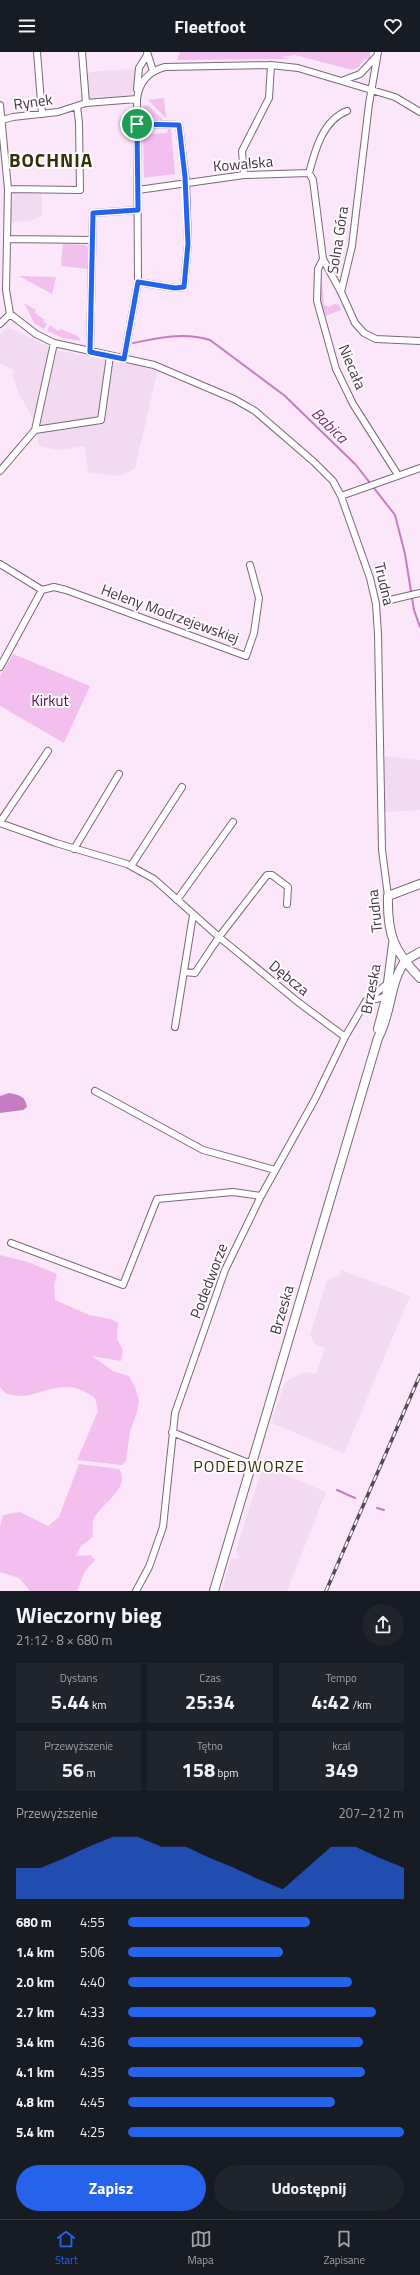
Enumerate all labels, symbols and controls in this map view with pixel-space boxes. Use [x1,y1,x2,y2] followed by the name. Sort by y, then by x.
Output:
[174,13,246,40] text: Fleetfoot
[16,15,38,37] icon: menu
[382,15,404,37] icon: heart
[12,87,54,116] street label: Rynek
[120,107,154,141] pin
[126,113,148,135] icon: arrive
[9,145,93,174] district label: BOCHNIA
[212,149,274,178] street label: Kowalska
[321,204,354,275] street label: Solna Góra
[333,341,372,393] street label: Niecała
[306,401,354,449] water label: Babica
[368,560,401,608] street label: Trudna
[98,578,242,649] street label: Heleny Modrzejewskiej
[31,689,69,712] park label: Kirkut
[361,888,388,934] street label: Trudna
[264,954,315,1001] street label: Dębcza
[354,961,387,1016] street label: Brzeska
[184,1240,233,1322] street label: Podedworze
[264,1282,300,1337] street label: Brzeska
[193,1454,305,1478] district label: PODEDWORZE
[16,1598,162,1632] text: Wieczorny bieg
[362,1604,404,1646] button: share
[16,1630,112,1650] text: 21:12 · 8 × 680 m
[60,1670,98,1686] text: Dystans
[199,1670,221,1686] text: Czas
[326,1670,357,1686] text: Tempo
[51,1686,90,1717] text: 5.44
[185,1686,235,1717] text: 25:34
[311,1686,350,1717] text: 4:42
[90,1697,106,1713] text: km
[350,1697,371,1713] text: /km
[44,1738,113,1754] text: Przewyższenie
[197,1738,223,1754] text: Tętno
[332,1738,350,1754] text: kcal
[62,1754,84,1785] text: 56
[182,1754,215,1785] text: 158
[325,1754,358,1785] text: 349
[84,1765,96,1781] text: m
[215,1765,238,1781] text: bpm
[16,1803,98,1823] text: Przewyższenie
[338,1803,404,1823] text: 207–212 m
[16,1912,52,1932] text: 680 m
[80,1912,105,1932] text: 4:55
[16,1942,54,1962] text: 1.4 km
[80,1942,105,1962] text: 5:06
[16,1972,54,1992] text: 2.0 km
[80,1972,105,1992] text: 4:40
[16,2002,54,2022] text: 2.7 km
[80,2002,105,2022] text: 4:33
[16,2032,54,2052] text: 3.4 km
[80,2032,105,2052] text: 4:36
[16,2062,54,2082] text: 4.1 km
[80,2062,105,2082] text: 4:35
[16,2092,54,2112] text: 4.8 km
[80,2092,105,2112] text: 4:45
[16,2122,54,2142] text: 5.4 km
[80,2122,105,2142] text: 4:25
[16,2165,206,2211] button: Zapisz
[214,2165,404,2211] button: Udostępnij
[55,2228,78,2268] tab: Start
[188,2228,214,2268] tab: Mapa
[323,2228,365,2268] tab: Zapisane

